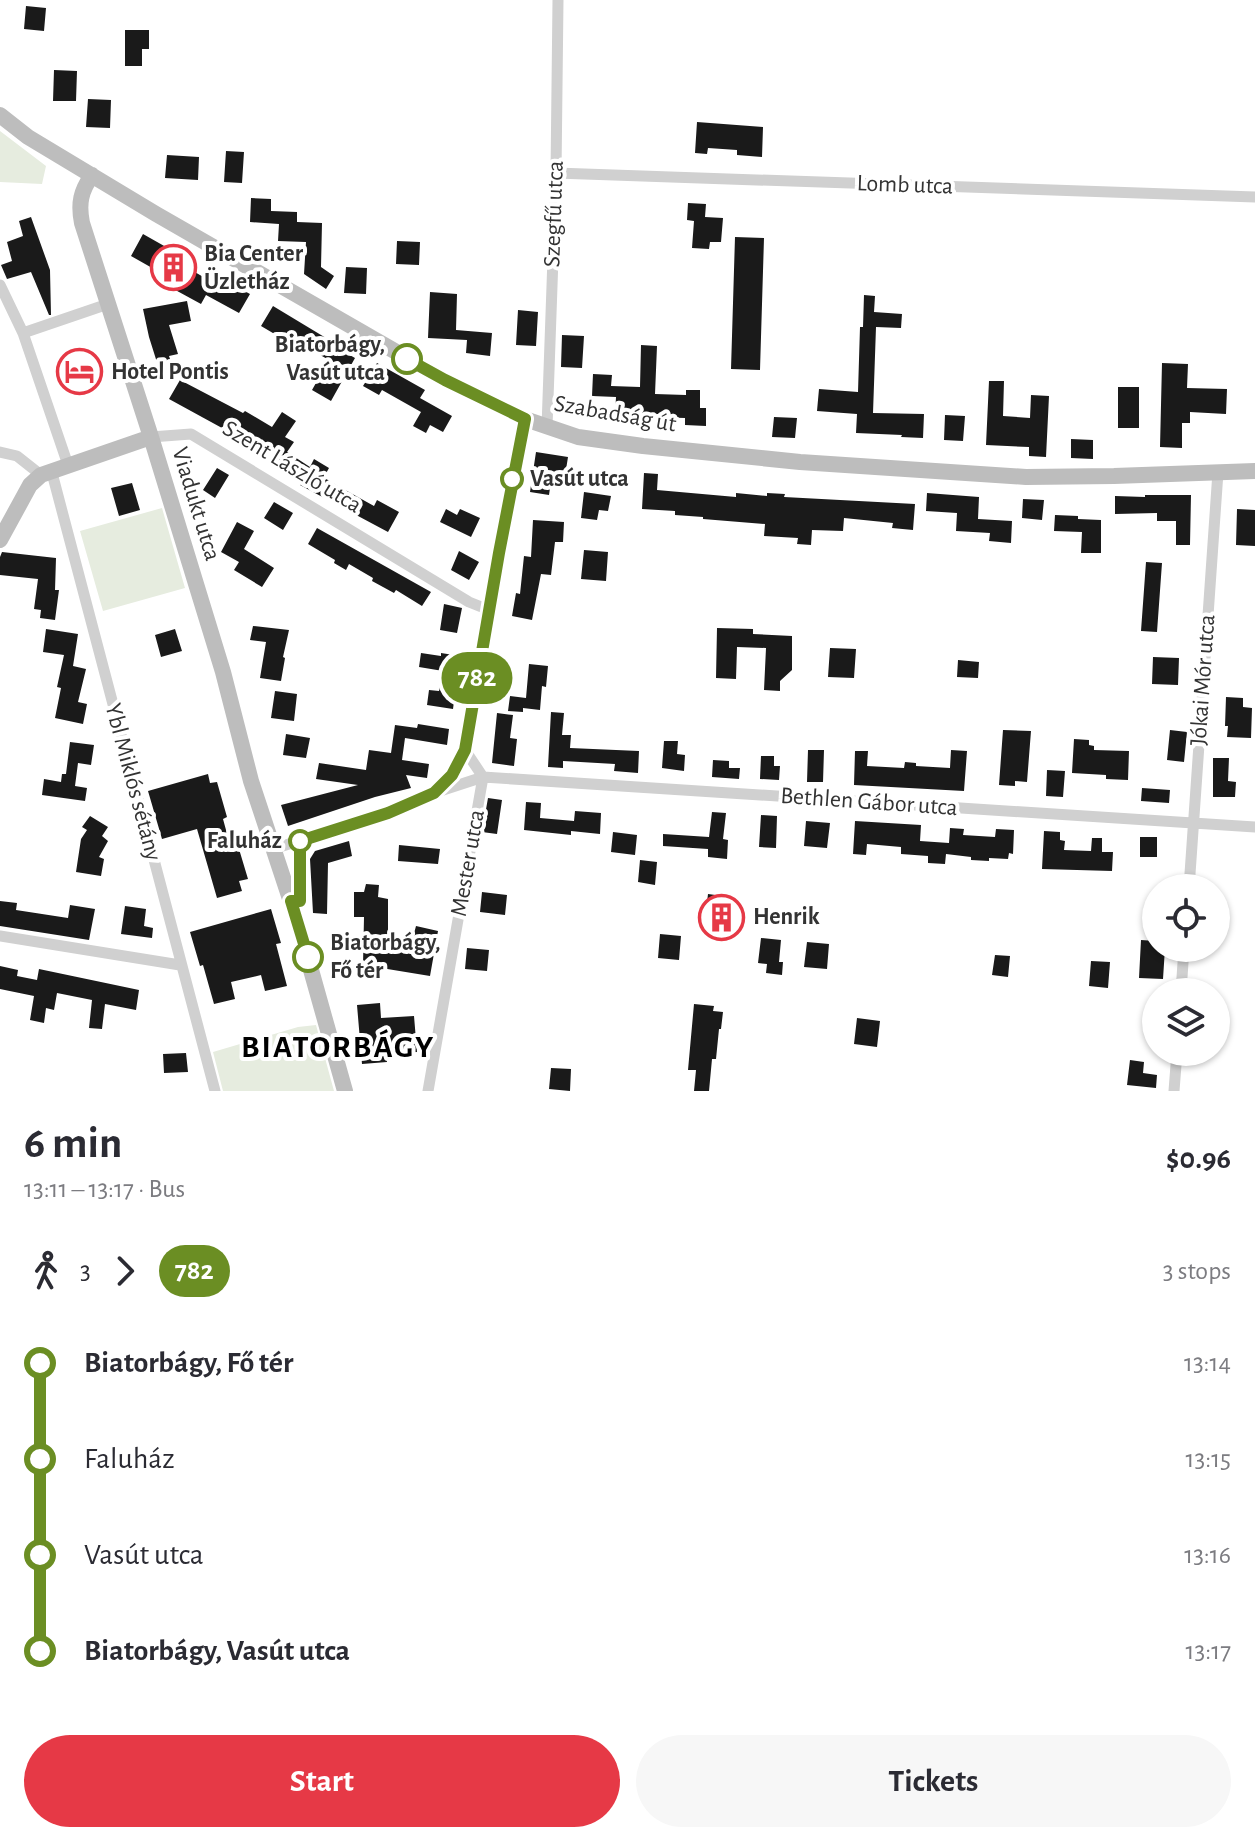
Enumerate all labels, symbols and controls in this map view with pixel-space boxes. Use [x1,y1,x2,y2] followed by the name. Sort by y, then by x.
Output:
[540,160,568,268] street label: Szegfű utca
[856,171,954,199] street label: Lomb utca
[204,242,304,294] place label: Bia Center Üzletház
[149,244,197,292] building icon: Bia Center Üzletház
[275,333,385,385] place label: Biatorbágy, Vasút utca
[392,344,422,374] marker: Biatorbágy, Vasút utca
[56,348,104,396] hotel icon: Hotel Pontis
[111,360,229,384] place label: Hotel Pontis
[552,391,678,437] street label: Szabadság út
[218,416,366,518] street label: Szent László utca
[167,444,225,564] street label: Viadukt utca
[530,467,629,491] place label: Vasút utca
[501,468,523,490] marker: Vasút utca
[1186,614,1220,746] street label: Jókai Mór utca
[431,652,523,704] line badge: 782
[457,664,497,692] text: 782
[100,701,166,863] street label: Ybl Miklós sétány
[780,784,958,820] street label: Bethlen Gábor utca
[447,808,489,918] street label: Mester utca
[207,829,282,853] place label: Faluház
[289,830,311,852] marker: Faluház
[1142,874,1230,1066] map controls
[1142,874,1230,962] button: locate
[698,893,746,941] building icon: Henrik
[753,905,820,929] place label: Henrik
[330,931,440,983] place label: Biatorbágy, Fő tér
[293,942,323,972] marker: Biatorbágy, Fő tér
[1142,978,1230,1066] button: layers
[241,1029,435,1063] district label: BIATORBÁGY
[24,1122,122,1166] text: 6 min
[1166,1144,1231,1174] text: $0.96
[24,1176,185,1202] text: 13:11 – 13:17 · Bus
[24,1249,68,1293] icon: walk
[103,1249,147,1293] icon: forward
[175,1257,214,1285] text: 782
[80,1258,91,1284] text: 3
[1163,1258,1231,1284] text: 3 stops
[84,1348,293,1378] text: Biatorbágy, Fő tér
[1184,1350,1231,1376] text: 13:14
[84,1444,175,1474] text: Faluház
[1186,1446,1231,1472] text: 13:15
[84,1540,204,1570] text: Vasút utca
[1184,1542,1231,1568] text: 13:16
[84,1636,350,1666] text: Biatorbágy, Vasút utca
[1186,1638,1231,1664] text: 13:17
[24,1735,620,1827] button: Start
[636,1735,1231,1827] button: Tickets

